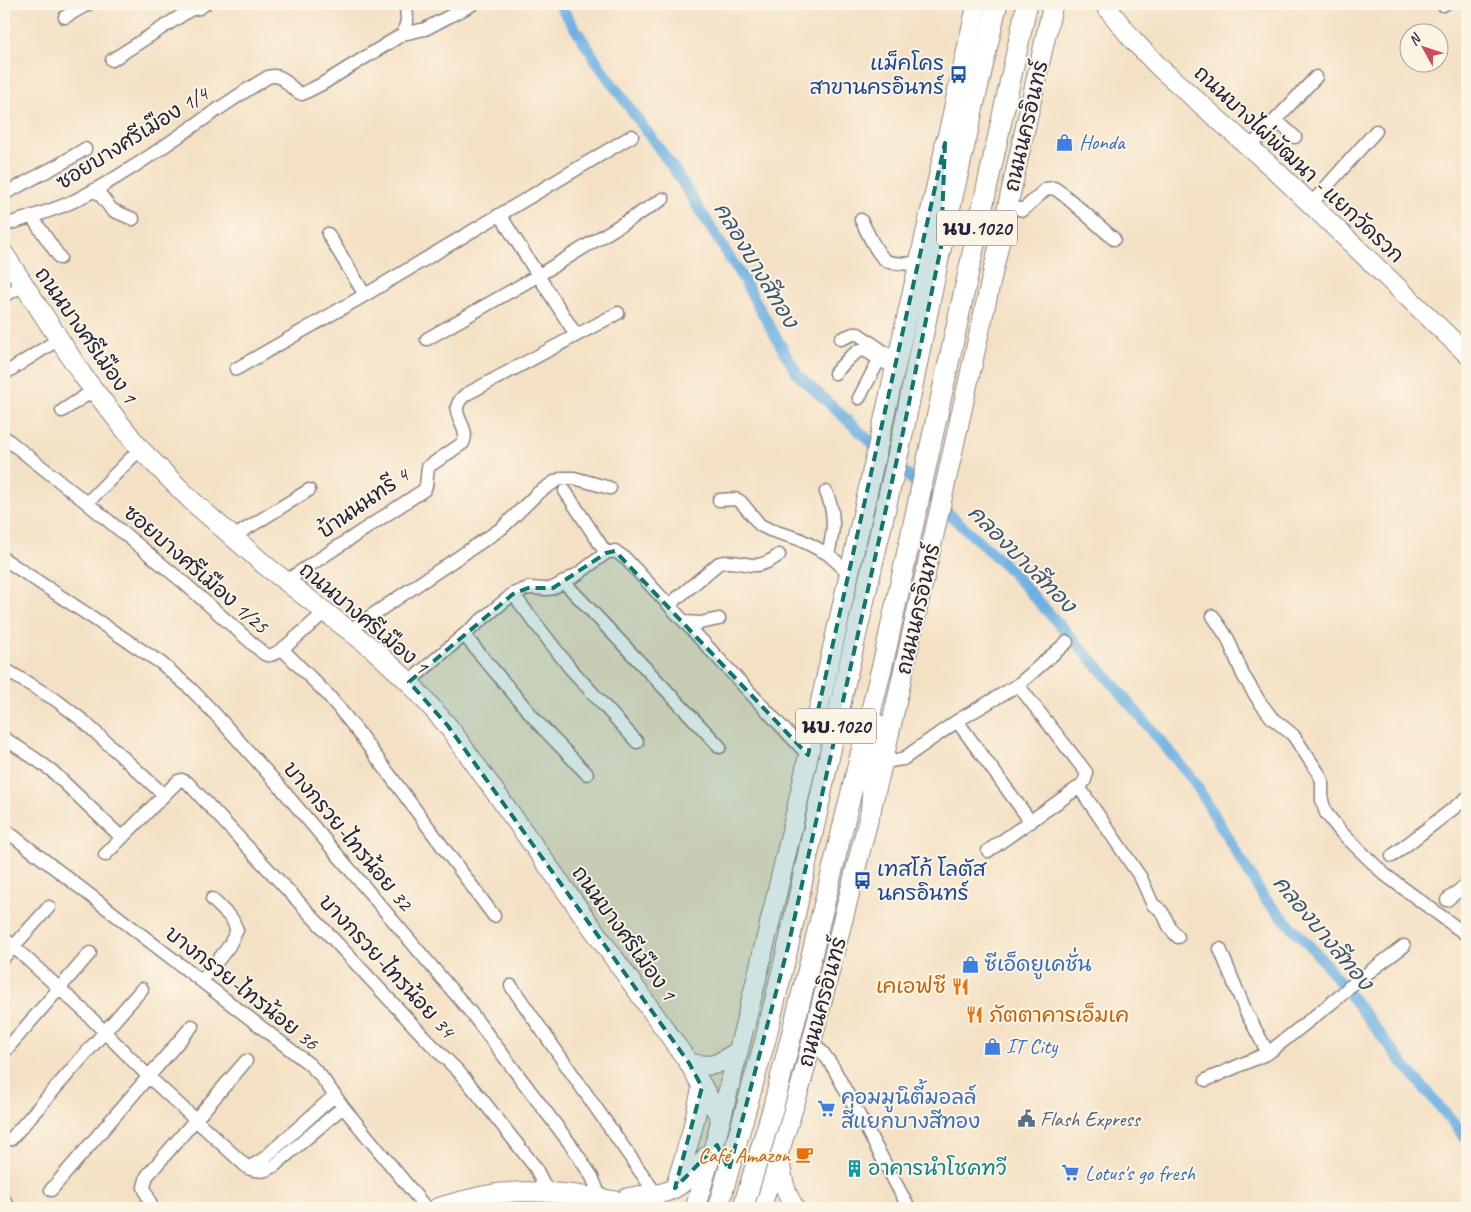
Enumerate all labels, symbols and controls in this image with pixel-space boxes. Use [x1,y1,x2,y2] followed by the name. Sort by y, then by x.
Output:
[1398,22,1448,72] north arrow
[1405,29,1425,49] text: N
[810,50,944,100] place label: แม็คโคร สาขานครอินทร์
[998,58,1054,194] street label: ถนนนครอินทร์
[1189,60,1409,268] street label: ถนนบางไผ่พัฒนา - แยกวัดรวก
[948,65,968,85] bus stop icon: แม็คโคร สาขานครอินทร์
[51,80,215,195] street label: ซอยบางศรีเมือง 1/4
[1079,129,1126,155] place label: Honda
[1055,132,1075,152] shop icon: Honda
[708,197,806,335] water label: คลองบางสีทอง
[937,210,1017,246] road number: นบ.1020
[29,262,144,409] street label: ถนนบางศรีเมือง 1
[312,461,416,544] street label: บ้านนนทรี 4
[118,499,275,640] street label: ซอยบางศรีเมือง 1/25
[962,499,1084,621] water label: คลองบางสีทอง
[890,541,946,677] street label: ถนนนครอินทร์
[294,556,435,681] street label: ถนนบางศรีเมือง 1
[796,708,876,744] road number: นบ.1020
[278,756,419,917] street label: บางกรวย-ไทรน้อย 32
[877,856,988,906] place label: เทสโก้ โลตัส นครอินทร์
[566,860,683,1007] street label: ถนนบางศรีเมือง 1
[1267,870,1381,998] water label: คลองบางสีทอง
[853,871,873,891] bus stop icon: เทสโก้ โลตัส นครอินทร์
[314,889,462,1045] street label: บางกรวย-ไทรน้อย 34
[160,920,324,1056] street label: บางกรวย-ไทรน้อย 36
[792,934,852,1070] street label: ถนนนครอินทร์
[984,947,1091,980] place label: ซีเอ็ดยูเคชั่น
[960,954,980,974] shop icon: ซีเอ็ดยูเคชั่น
[876,973,946,999] place label: เคเอฟซี
[950,976,970,996] restaurant icon: เคเอฟซี
[989,1002,1129,1028] place label: ภัตตาคารเอ็มเค
[965,1005,985,1025] restaurant icon: ภัตตาคารเอ็มเค
[1006,1033,1059,1059] place label: IT City
[982,1036,1002,1056] shop icon: IT City
[841,1078,980,1134] place label: คอมมูนิตี้มอลล์ สี่แยกบางสีทอง
[817,1099,837,1119] supermarket icon: คอมมูนิตี้มอลล์ สี่แยกบางสีทอง
[1040,1106,1141,1132] place label: Flash Express
[1016,1109,1036,1129] public building icon: Flash Express
[698,1142,792,1168] place label: Café Amazon
[794,1145,814,1165] cafe icon: Café Amazon
[868,1155,1007,1181] place label: อาคารนำโชคทวี
[844,1158,864,1178] building icon: อาคารนำโชคทวี
[1085,1160,1196,1186] place label: Lotus's go fresh
[1061,1163,1081,1183] supermarket icon: Lotus's go fresh

